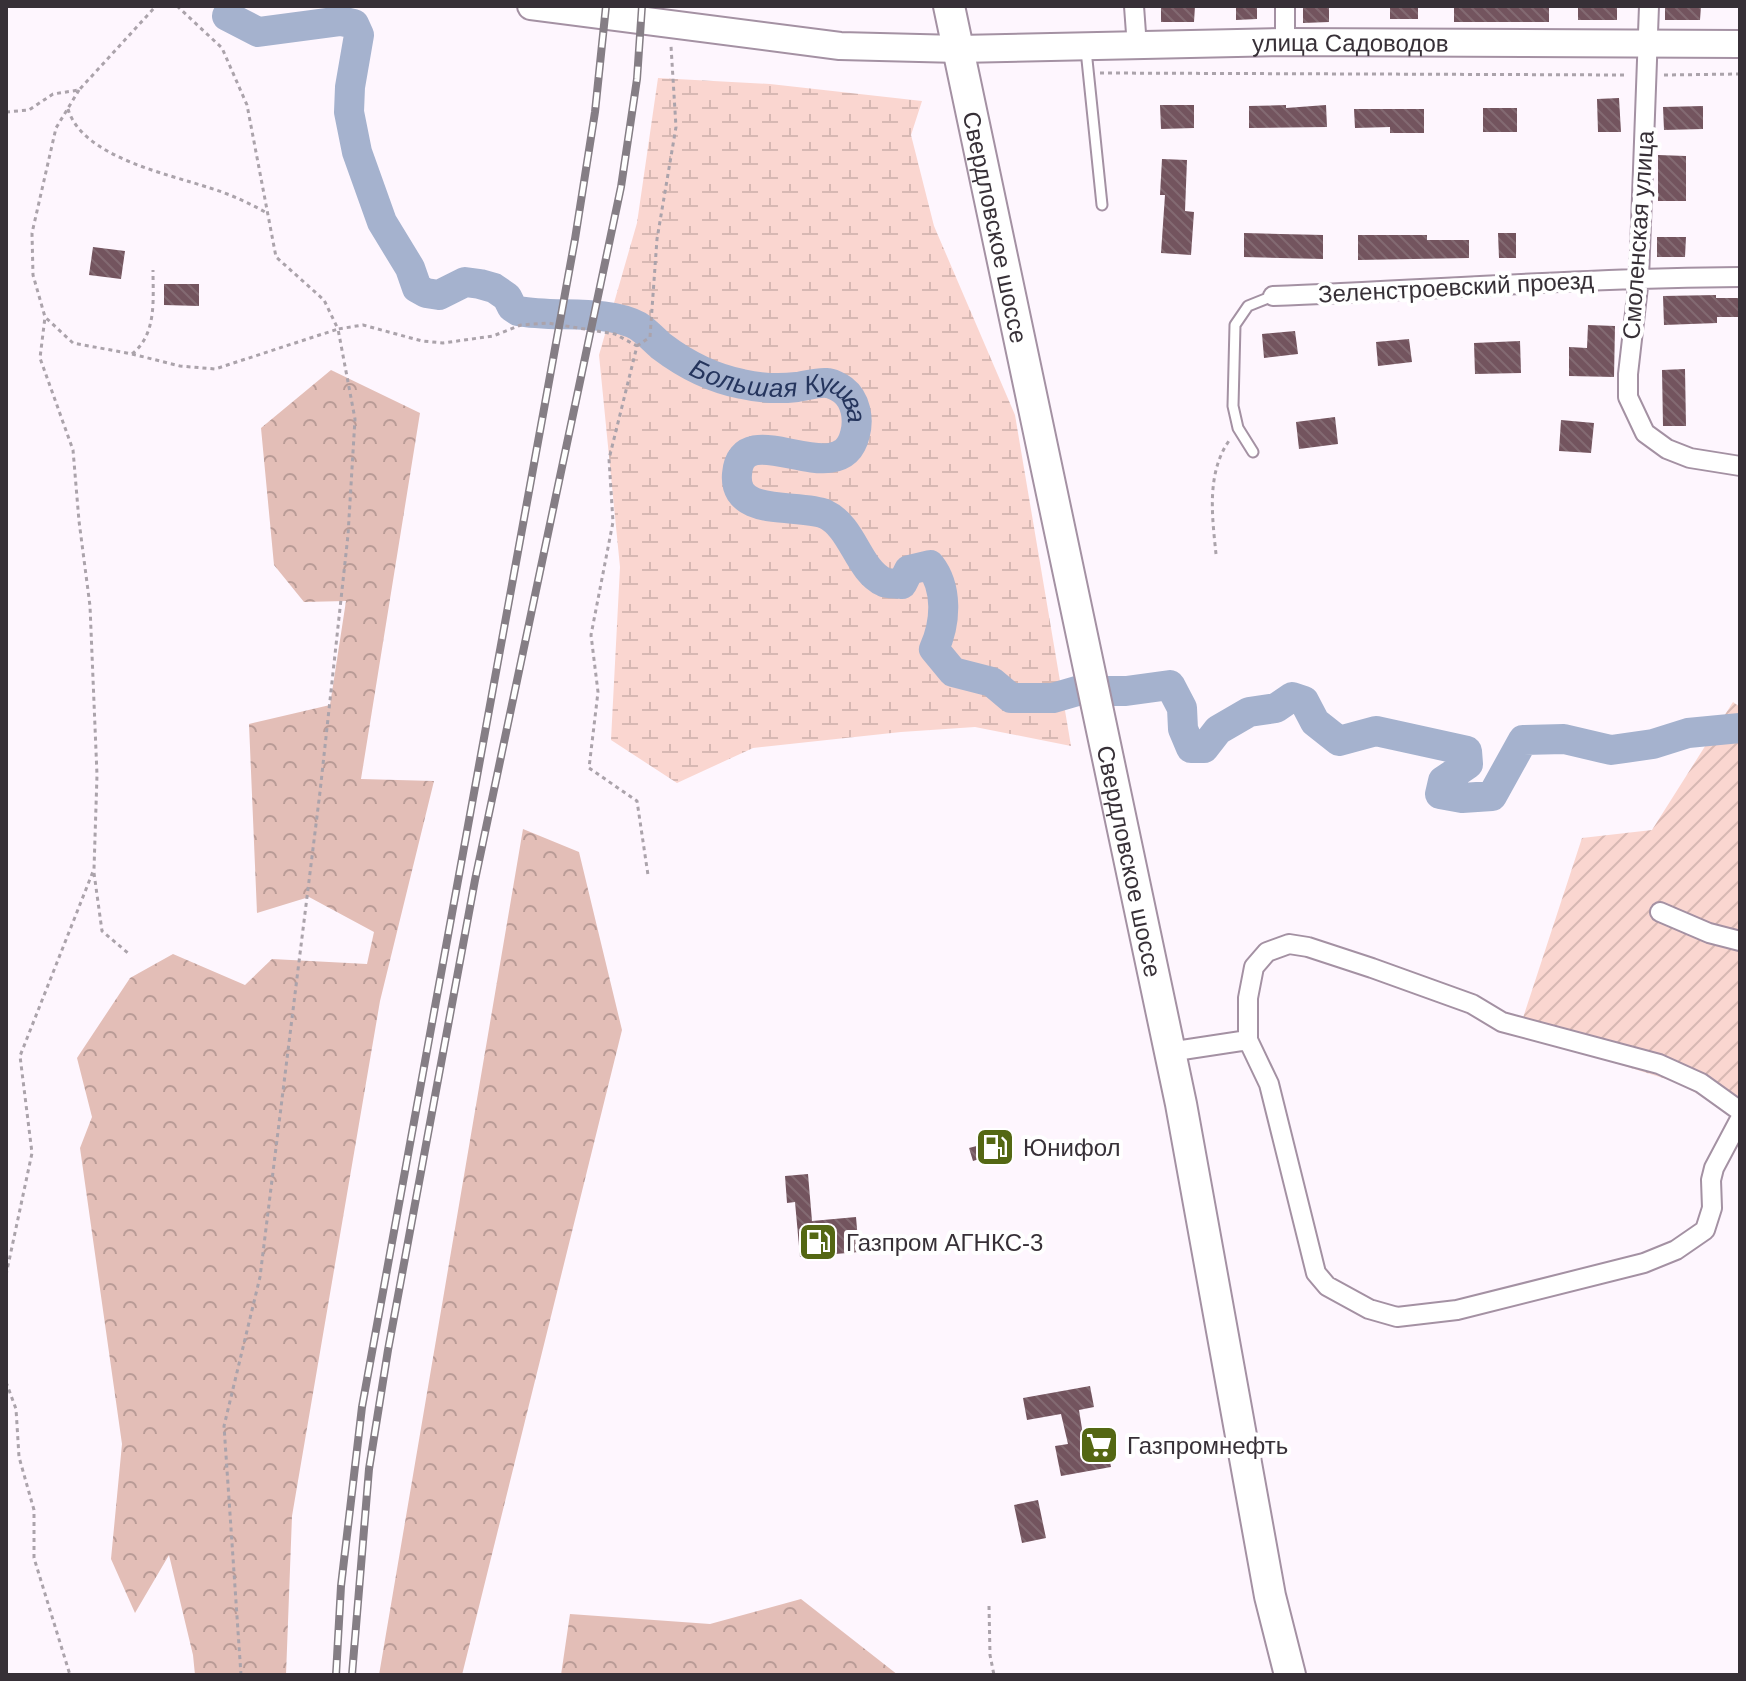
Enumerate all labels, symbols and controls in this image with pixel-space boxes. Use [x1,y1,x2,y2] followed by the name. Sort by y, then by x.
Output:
[1252,28,1449,56] street label: улица Садоводов
[958,109,1033,345] street label: Свердловское шоссе
[1617,129,1659,340] street label: Смоленская улица
[1317,266,1595,308] street label: Зеленстроевский проезд
[685,353,872,424] water label: Большая Кушва
[1092,743,1167,979] street label: Свердловское шоссе
[974,1126,1016,1168] fuel station icon: Юнифол
[1023,1134,1120,1161] place label: Юнифол
[797,1221,839,1263] fuel station icon: Газпром АГНКС-3
[846,1229,1043,1256] place label: Газпром АГНКС-3
[1078,1424,1120,1466] supermarket icon: Газпромнефть
[1127,1432,1288,1459] place label: Газпромнефть

